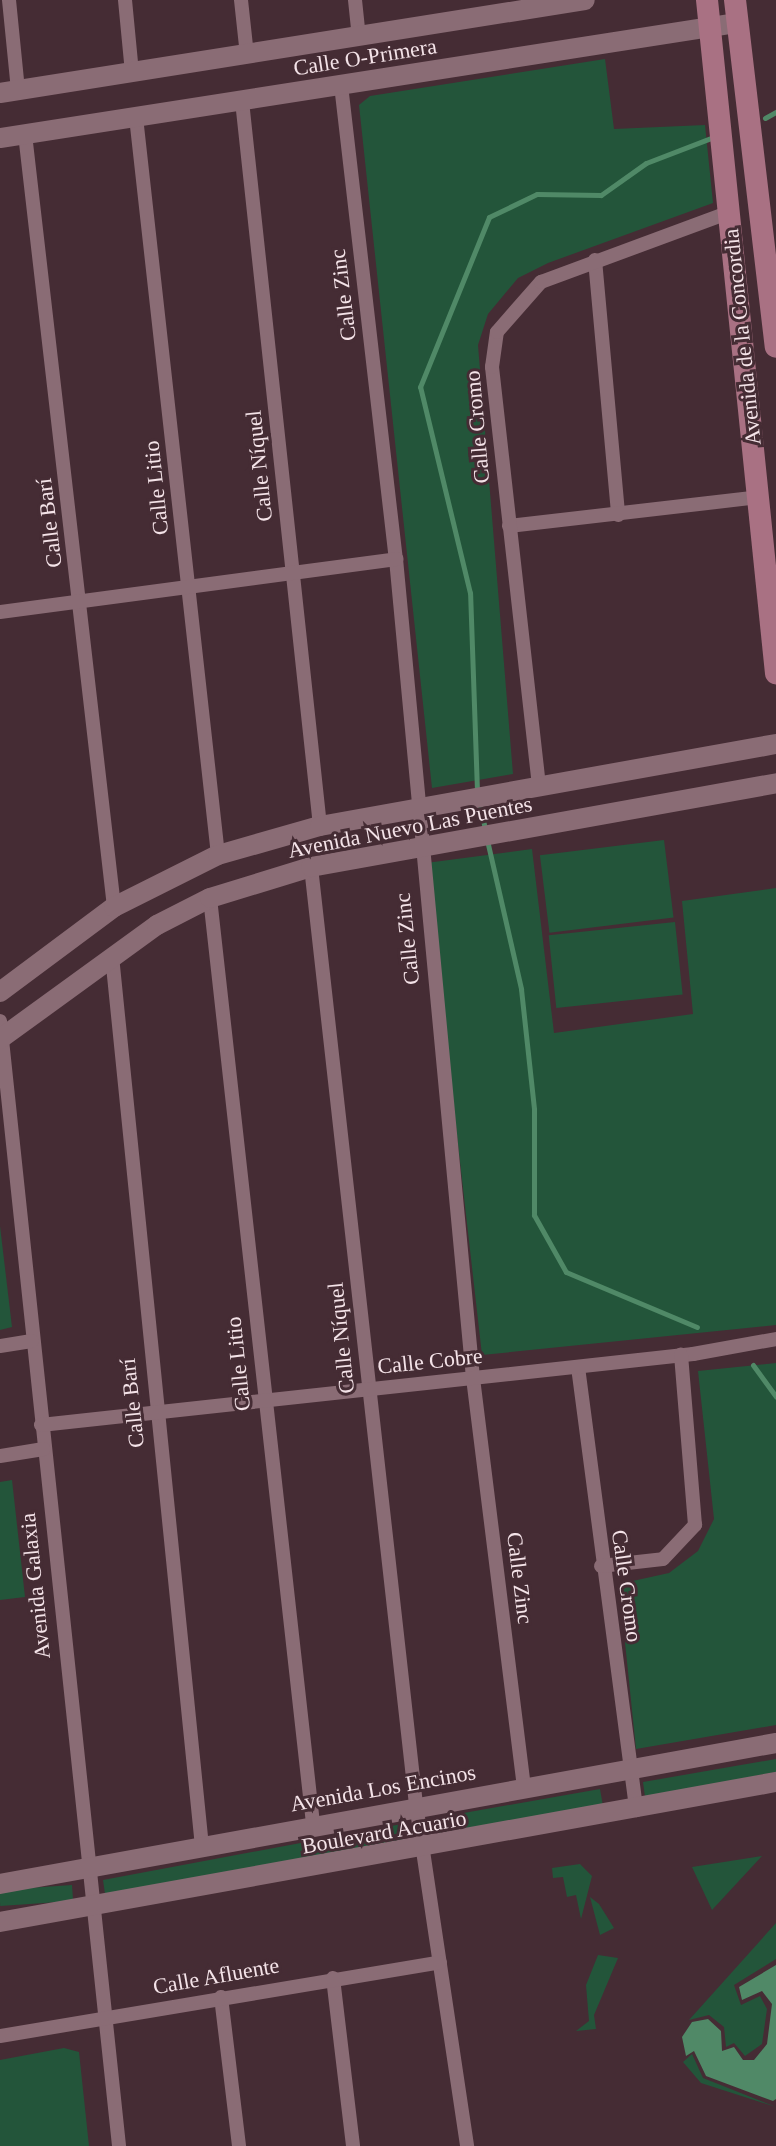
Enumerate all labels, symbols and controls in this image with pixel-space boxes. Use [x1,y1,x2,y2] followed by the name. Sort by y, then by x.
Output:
[291,33,439,81] street label: Calle O-Primera
[717,227,767,447] street label: Avenida de la Concordia
[324,248,362,342] street label: Calle Zinc
[459,370,495,484] street label: Calle Cromo
[240,409,278,523] street label: Calle Níquel
[138,440,174,536] street label: Calle Litio
[30,477,68,569] street label: Calle Barí
[286,790,534,864] street label: Avenida Nuevo Las Puentes
[389,892,425,986] street label: Calle Zinc
[322,1281,360,1395] street label: Calle Níquel
[220,1316,256,1412] street label: Calle Litio
[376,1342,484,1380] street label: Calle Cobre
[114,1357,150,1449] street label: Calle Barí
[14,1512,56,1660] street label: Avenida Galaxia
[606,1528,648,1644] street label: Calle Cromo
[501,1531,539,1625] street label: Calle Zinc
[288,1759,478,1817] street label: Avenida Los Encinos
[299,1804,469,1860] street label: Boulevard Acuario
[150,1952,282,2000] street label: Calle Afluente

